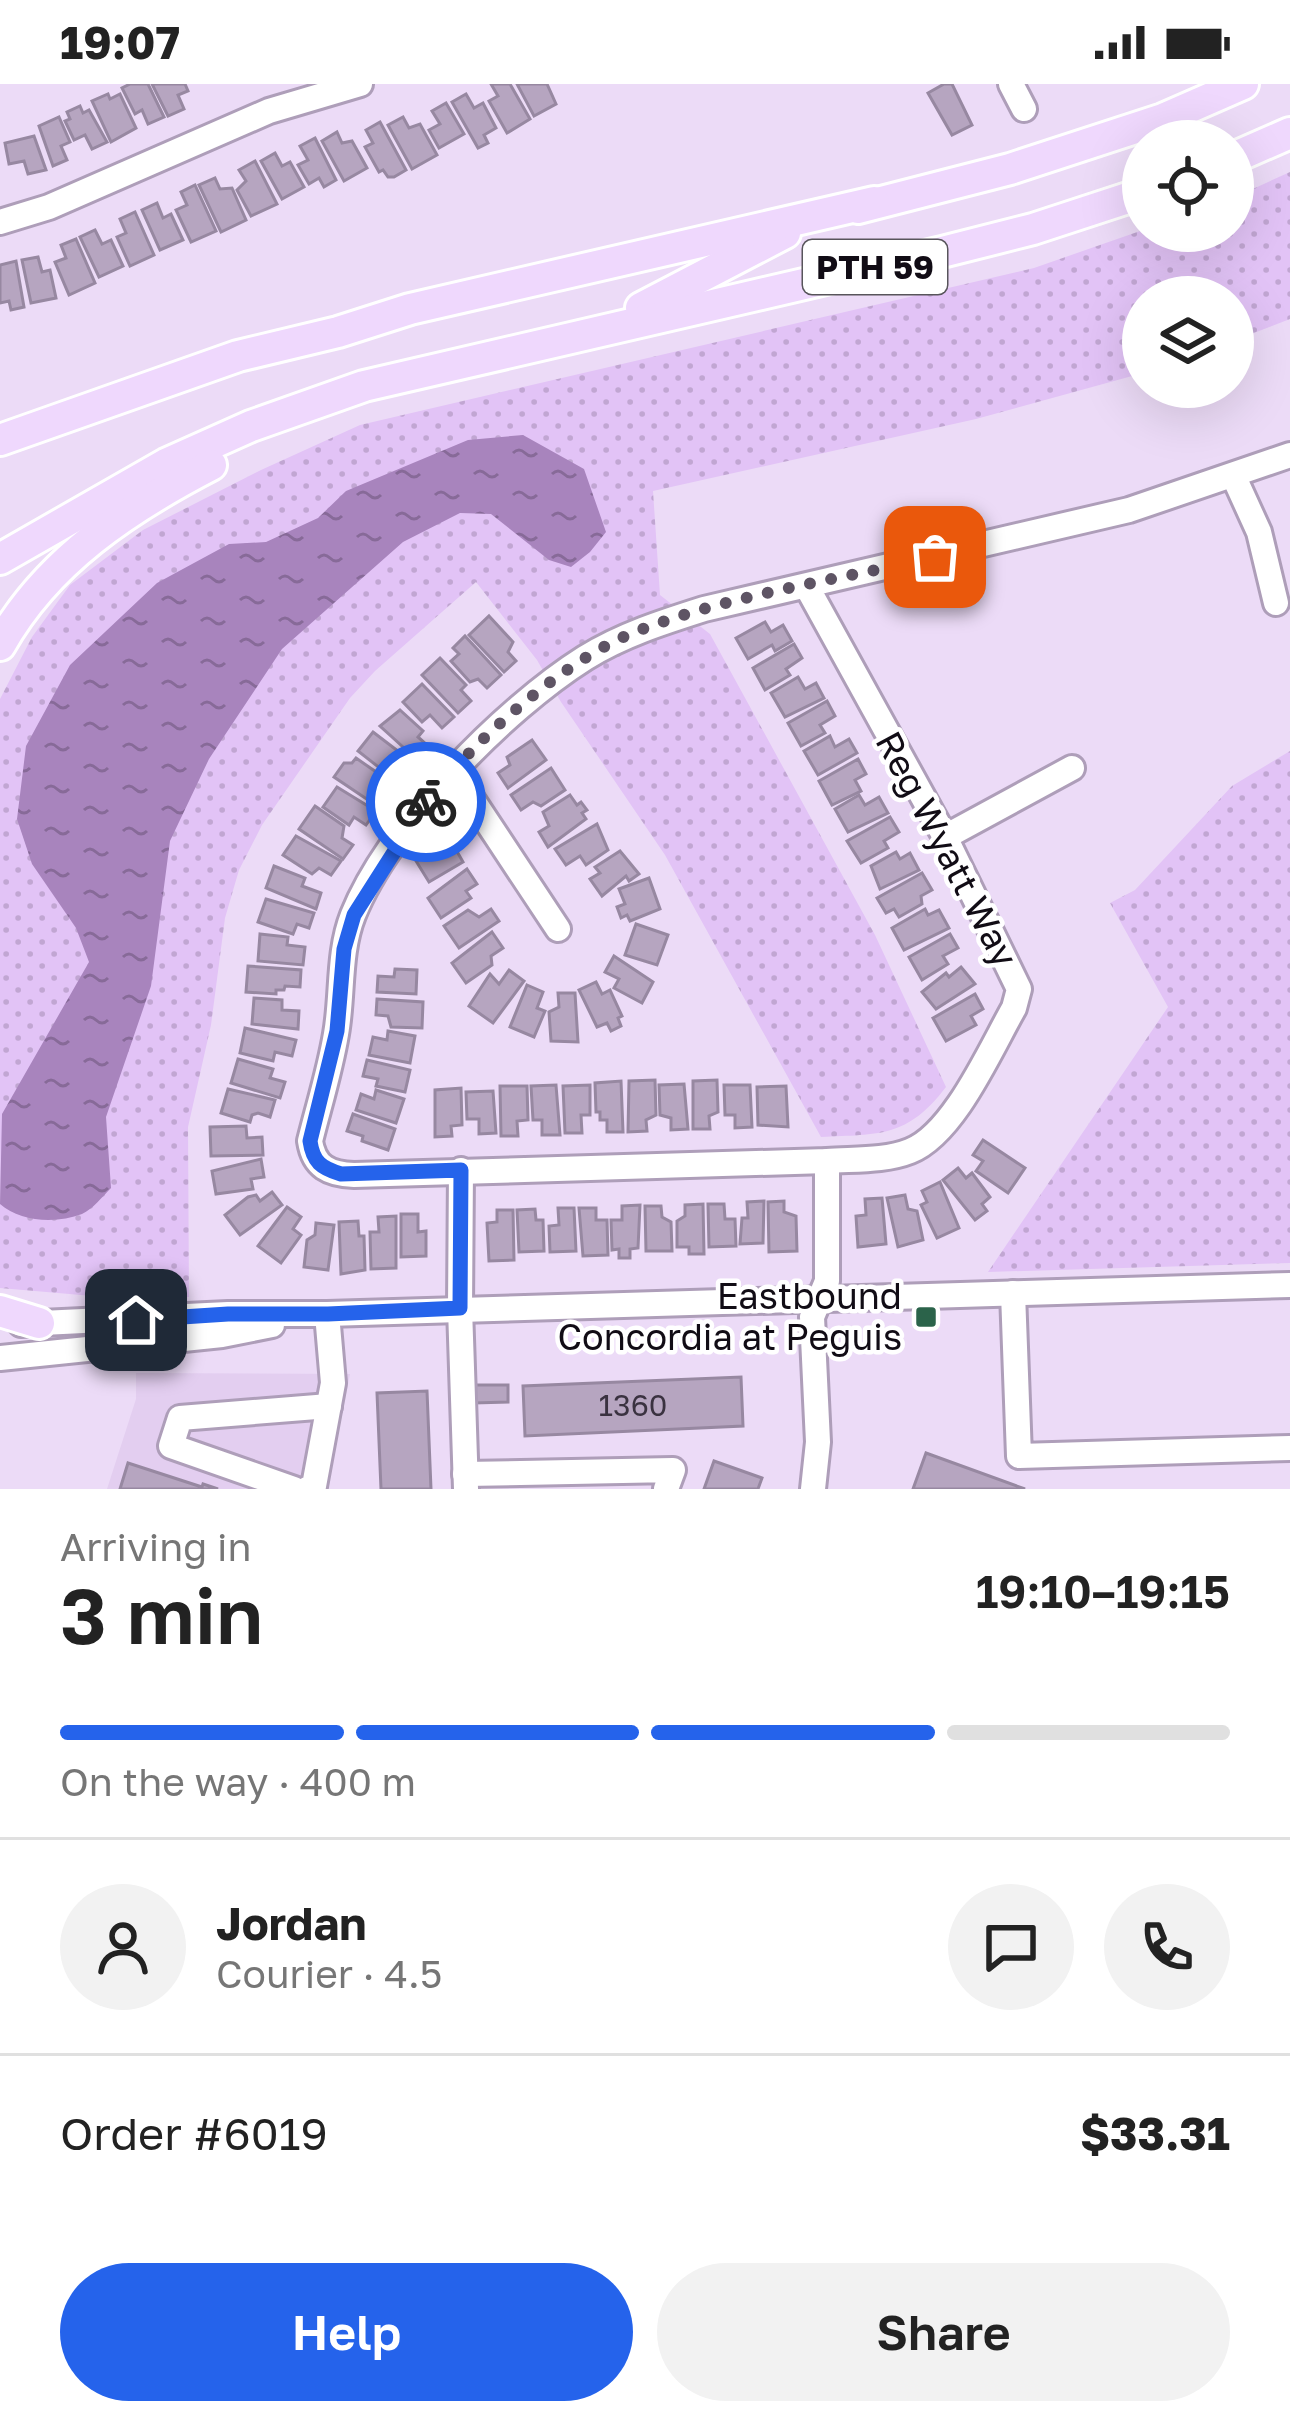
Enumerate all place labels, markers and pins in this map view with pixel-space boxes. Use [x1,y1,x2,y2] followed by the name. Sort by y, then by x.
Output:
[884,506,986,608] pin
[85,1269,187,1371] pin
[558,1274,902,1358] place label: Eastbound Concordia at Peguis
[913,1304,939,1330] marker: Eastbound Concordia at Peguis

